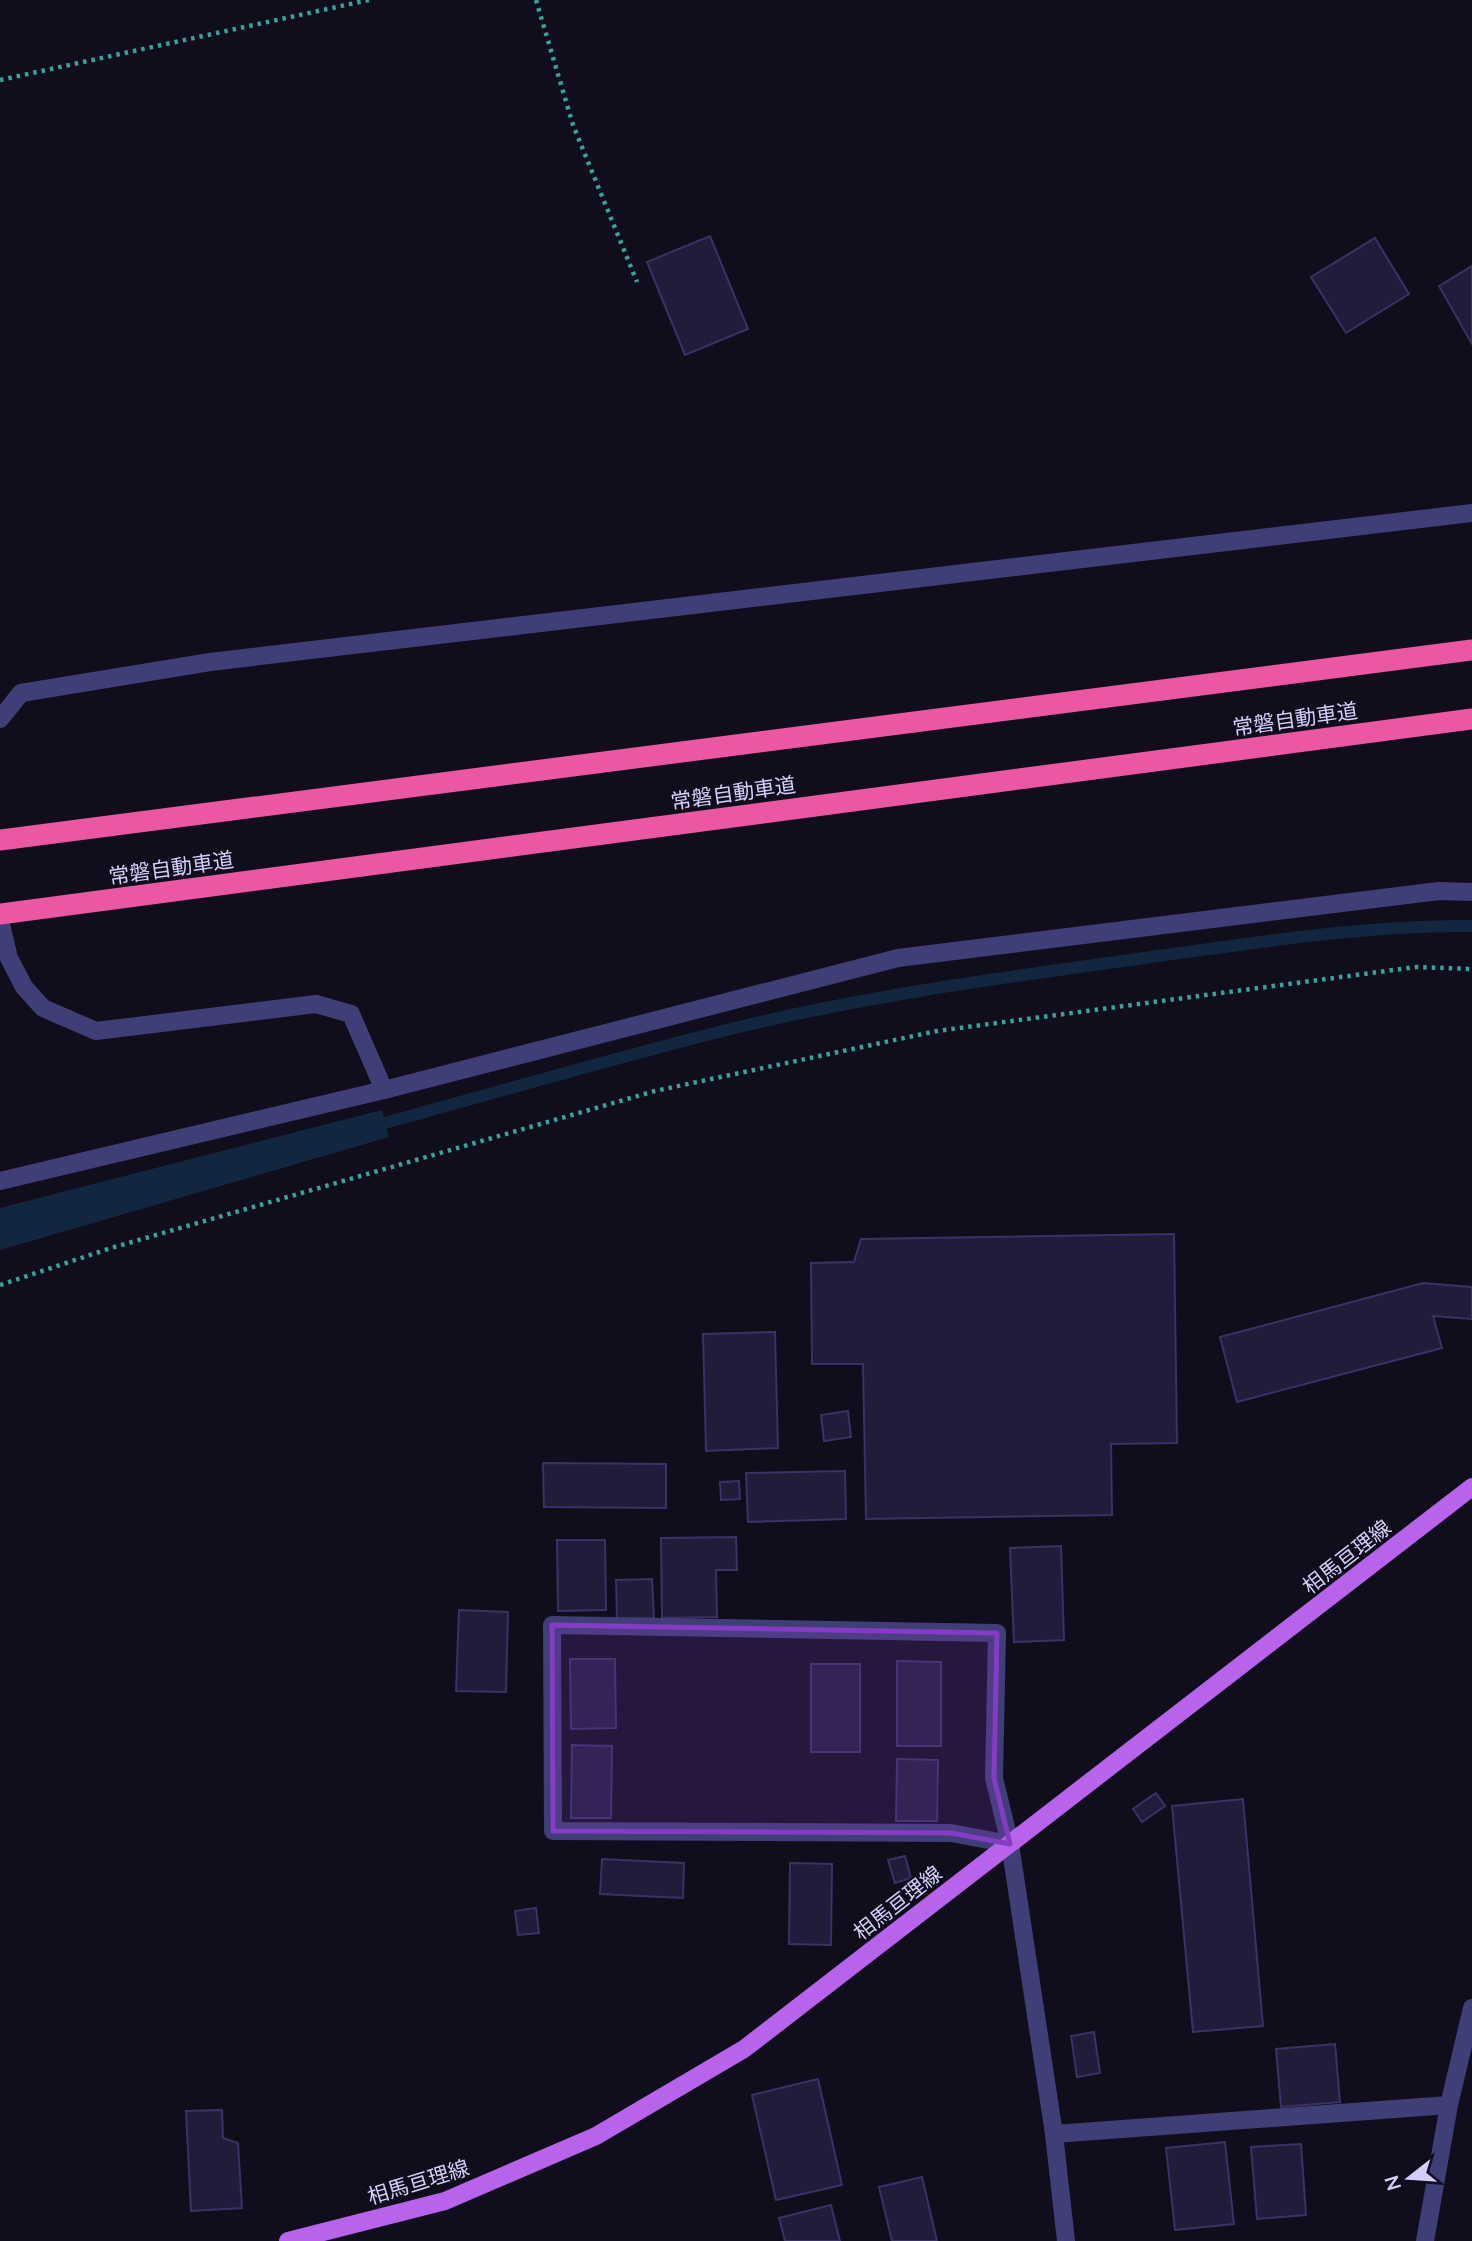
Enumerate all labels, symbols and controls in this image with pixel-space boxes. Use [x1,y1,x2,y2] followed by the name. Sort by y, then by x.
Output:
[1231,697,1359,739] street label: 常磐自動車道
[669,771,797,813] street label: 常磐自動車道
[107,846,235,888] street label: 常磐自動車道
[1297,1514,1395,1598] street label: 相馬亘理線
[848,1860,946,1944] street label: 相馬亘理線
[1374,2143,1444,2213] north arrow
[364,2154,472,2208] street label: 相馬亘理線
[1379,2173,1405,2193] text: N

